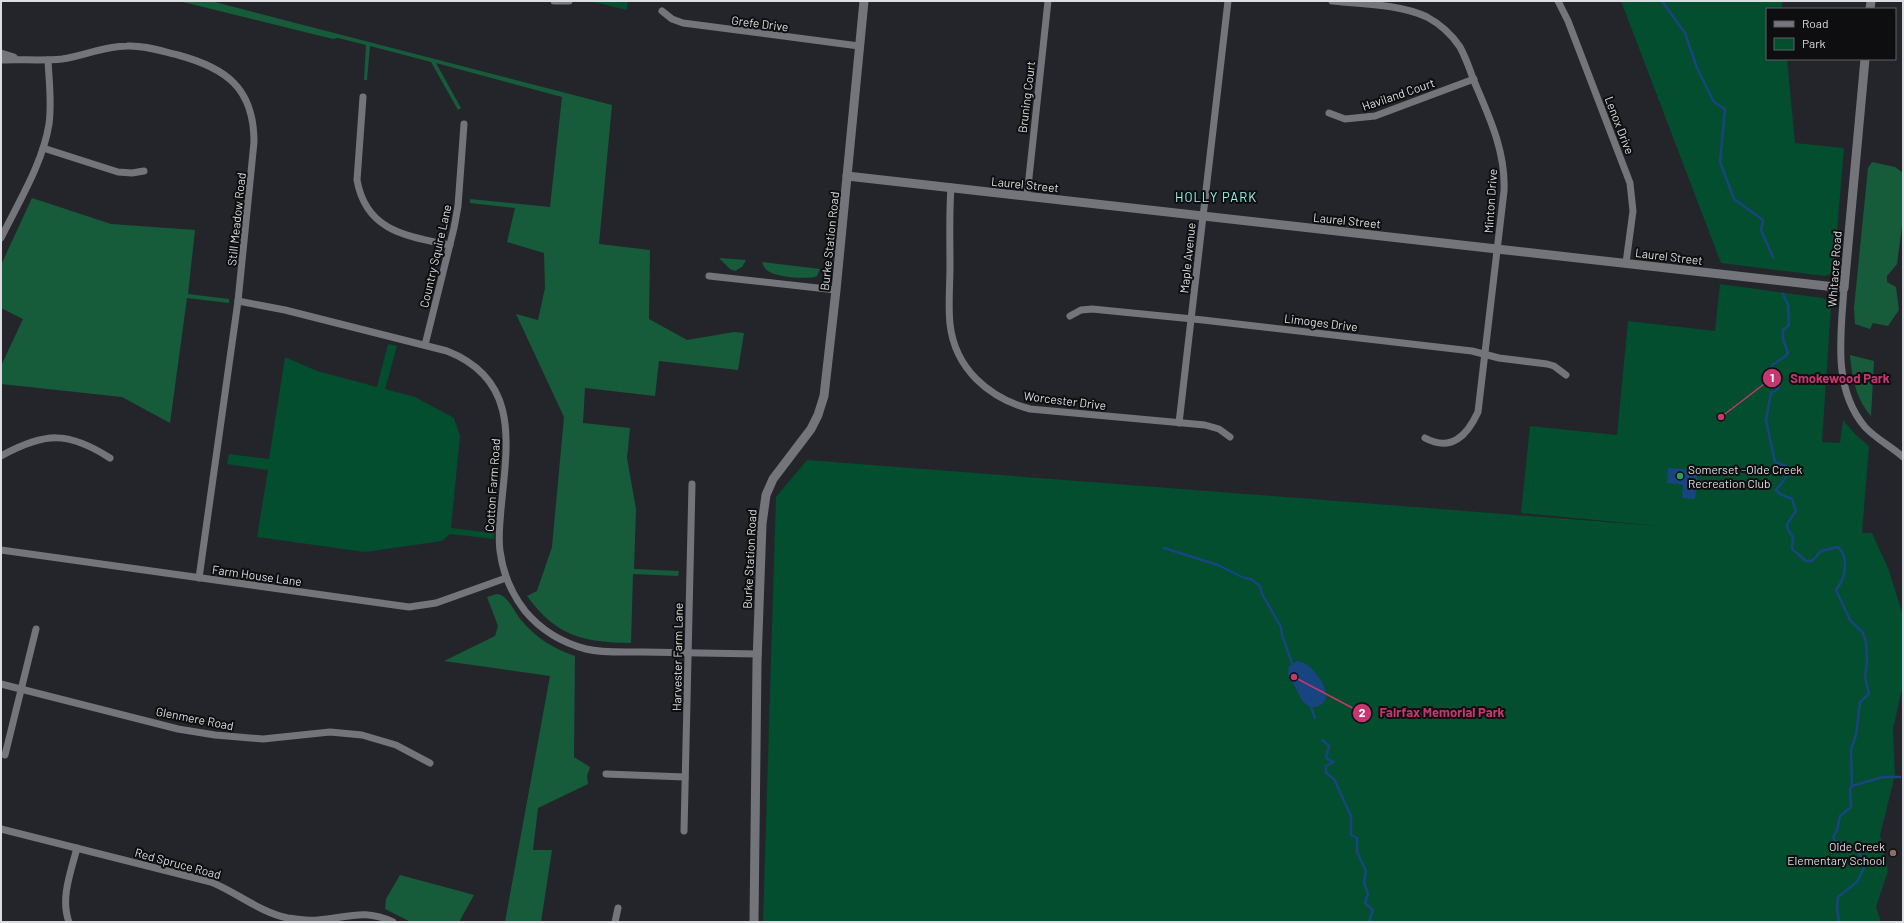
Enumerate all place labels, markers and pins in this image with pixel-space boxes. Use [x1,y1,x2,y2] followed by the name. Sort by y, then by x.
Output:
[1762,366,1897,391] callout: Smokewood Park
[1688,462,1802,490] place label: Somerset –Olde Creek Recreation Club
[1675,471,1685,481] marker: Somerset –Olde Creek Recreation Club
[1352,700,1513,725] callout: Fairfax Memorial Park
[1787,839,1885,867] place label: Olde Creek Elementary School
[1888,848,1898,858] marker: Olde Creek Elementary School

